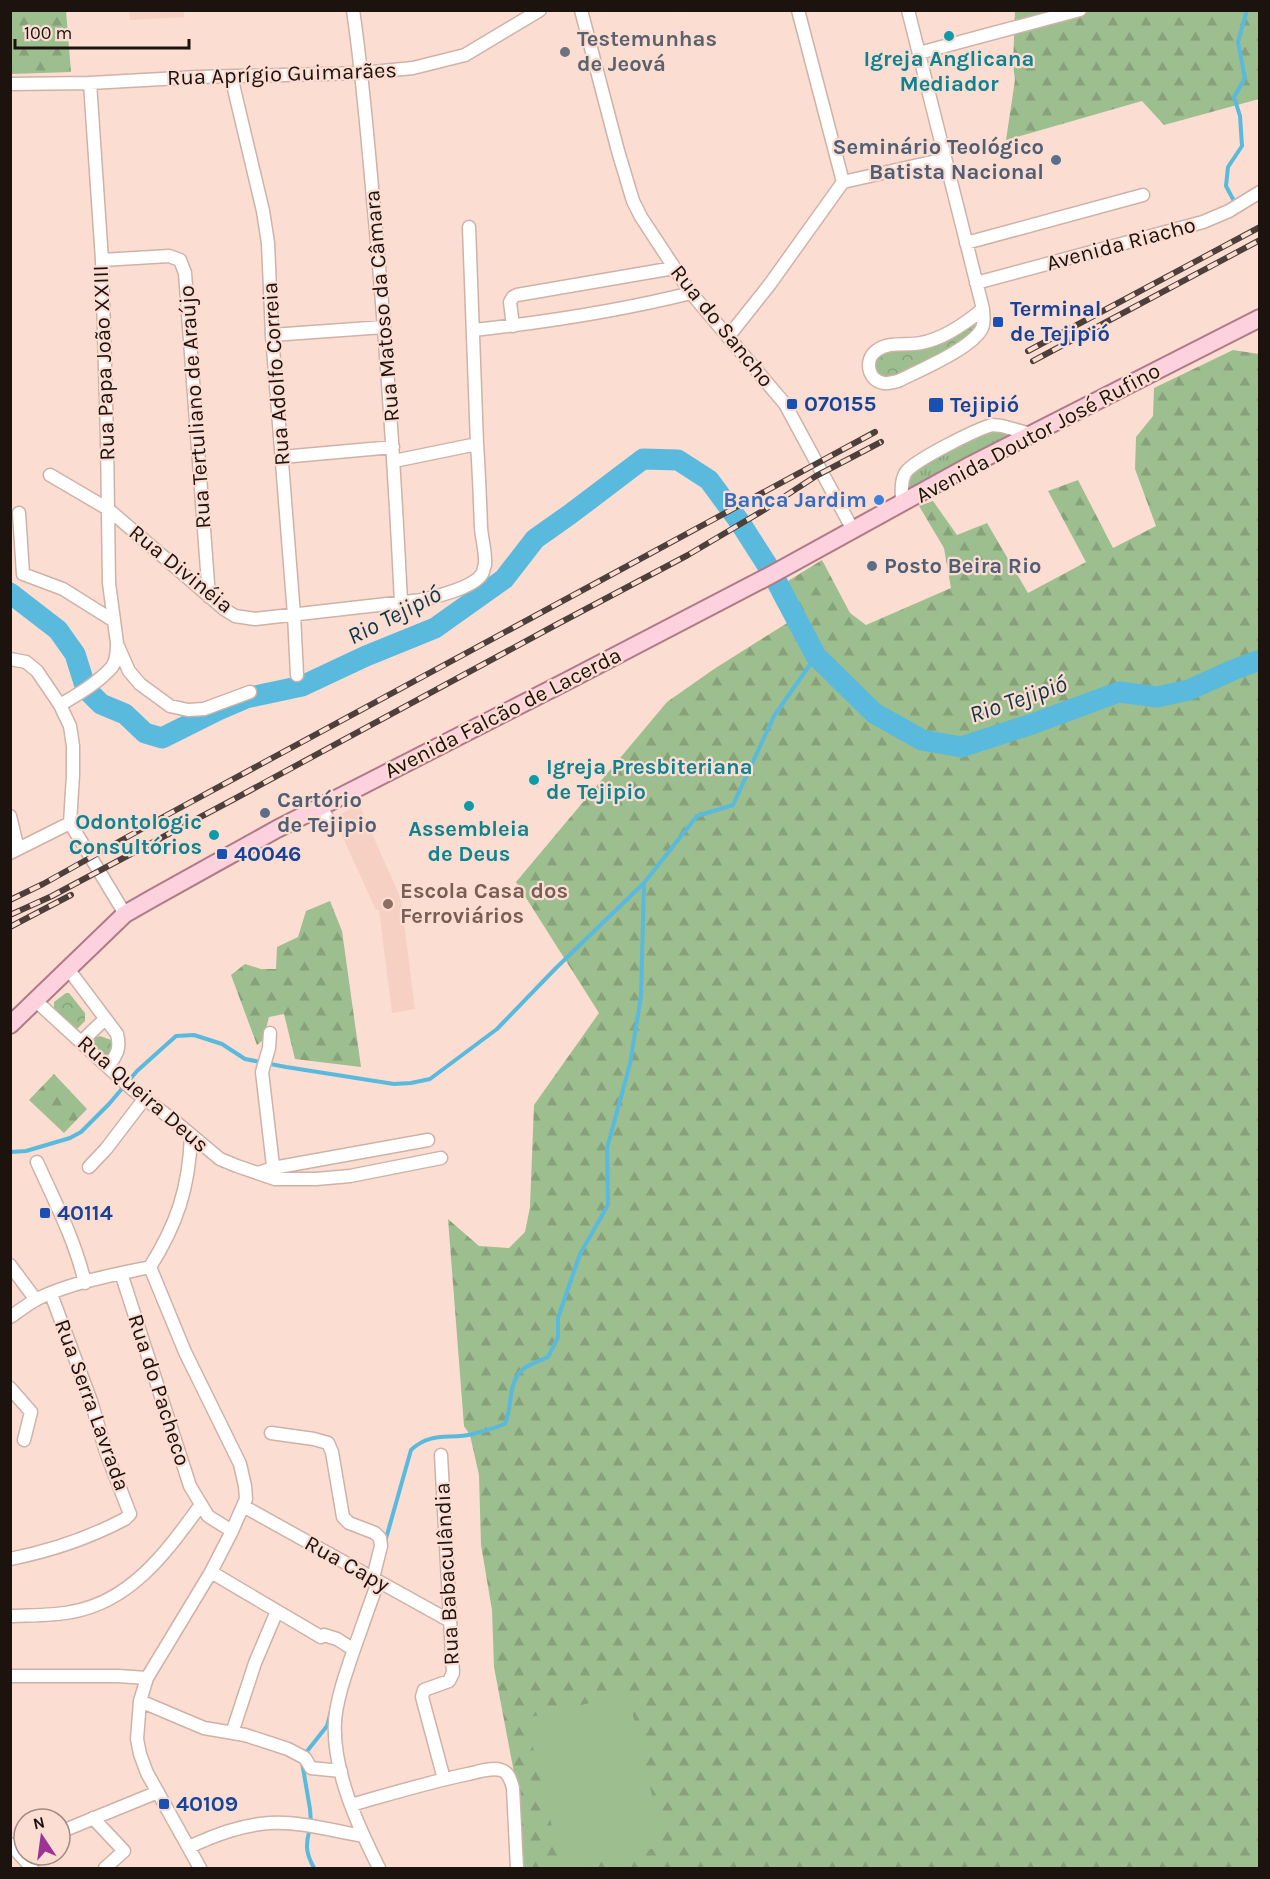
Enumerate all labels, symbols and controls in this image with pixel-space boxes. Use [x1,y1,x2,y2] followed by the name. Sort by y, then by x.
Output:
[15,12,189,50] scale bar
[24,22,72,44] text: 100 m
[577,26,717,77] place label: Testemunhas de Jeová
[942,29,956,43] marker: Igreja Anglicana Mediador
[558,45,572,59] marker: Testemunhas de Jeová
[864,46,1034,97] place label: Igreja Anglicana Mediador
[167,57,397,91] street label: Rua Aprígio Guimarães
[833,134,1044,185] place label: Seminário Teológico Batista Nacional
[1049,153,1063,167] marker: Seminário Teológico Batista Nacional
[359,189,405,423] street label: Rua Matoso da Câmara
[1043,212,1199,276] street label: Avenida Riacho
[665,260,779,392] street label: Rua do Sancho
[88,265,120,461] street label: Rua Papa João XXIII
[257,281,295,467] street label: Rua Adolfo Correia
[174,284,216,530] street label: Rua Tertuliano de Araújo
[1010,296,1110,347] place label: Terminal de Tejipió
[991,315,1005,329] marker: Terminal de Tejipió
[911,357,1165,509] street label: Avenida Doutor José Rufino
[804,391,876,417] place label: 070155
[950,392,1019,418] place label: Tejipió
[927,396,945,414] marker: Tejipió
[785,397,799,411] marker: 070155
[723,487,867,513] place label: Banca Jardim
[872,493,886,507] marker: Banca Jardim
[124,519,238,619] street label: Rua Divinéia
[884,553,1042,579] place label: Posto Beira Rio
[865,559,879,573] marker: Posto Beira Rio
[343,579,446,650] water label: Rio Tejipió
[380,642,626,784] street label: Avenida Falcão de Lacerda
[966,669,1071,729] water label: Rio Tejipió
[546,754,753,805] place label: Igreja Presbiteriana de Tejipio
[527,773,541,787] marker: Igreja Presbiteriana de Tejipio
[277,787,377,838] place label: Cartório de Tejipio
[462,799,476,813] marker: Assembleia de Deus
[258,806,272,820] marker: Cartório de Tejipio
[69,809,202,860] place label: Odontologic Consultórios
[408,816,530,867] place label: Assembleia de Deus
[207,828,221,842] marker: Odontologic Consultórios
[234,841,301,867] place label: 40046
[215,847,229,861] marker: 40046
[400,878,568,929] place label: Escola Casa dos Ferroviários
[381,897,395,911] marker: Escola Casa dos Ferroviários
[72,1030,214,1158] street label: Rua Queira Deus
[57,1200,113,1226] place label: 40114
[38,1206,52,1220] marker: 40114
[122,1311,196,1469] street label: Rua do Pacheco
[49,1316,135,1494] street label: Rua Serra Lavrada
[429,1482,465,1666] street label: Rua Babaculândia
[300,1530,394,1598] street label: Rua Capy
[176,1791,238,1817] place label: 40109
[157,1797,171,1811] marker: 40109
[12,1807,72,1867] north arrow
[31,1812,46,1833] text: N

